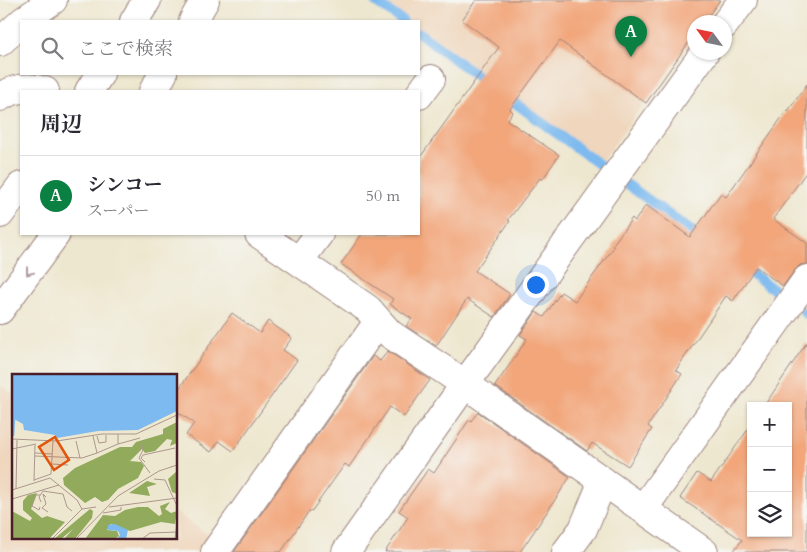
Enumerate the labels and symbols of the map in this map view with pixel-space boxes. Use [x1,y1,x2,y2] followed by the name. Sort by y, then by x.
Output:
[687,15,732,60] north arrow
[615,16,647,57] pin: A
[26,266,34,275] one-way arrow
[523,272,549,298] your location
[12,374,178,540] inset map

